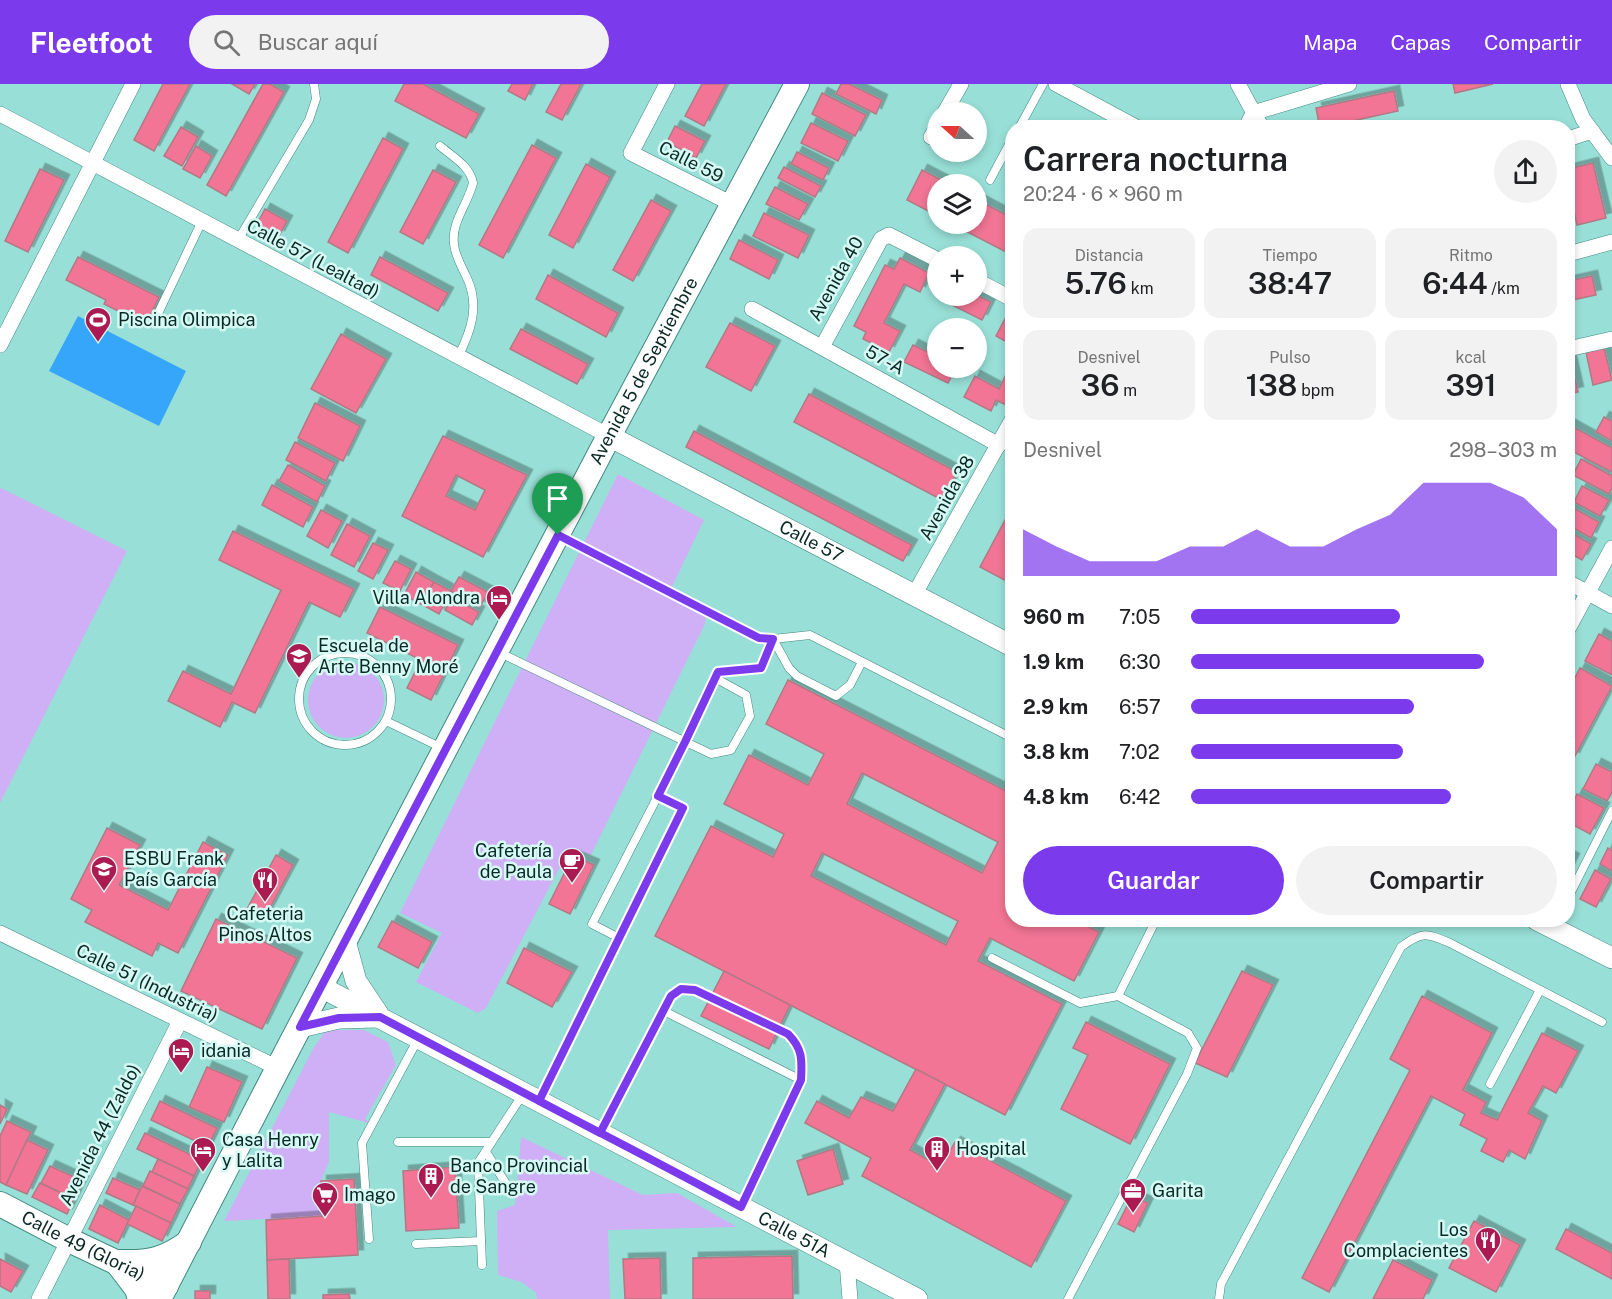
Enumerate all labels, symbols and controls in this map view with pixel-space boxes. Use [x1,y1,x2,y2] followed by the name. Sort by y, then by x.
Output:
[189,15,609,69] search box
[30,26,153,59] text: Fleetfoot
[210,26,243,59] icon: search
[258,29,378,55] text: Buscar aquí
[1303,30,1357,55] text: Mapa
[1390,30,1451,55] text: Capas
[1484,30,1582,55] text: Compartir
[927,102,987,162] north arrow
[927,102,987,378] map controls
[655,136,727,187] street label: Calle 59
[1023,140,1288,178] text: Carrera nocturna
[1494,140,1557,203] button: share
[927,174,987,234] button: layers
[1023,182,1183,206] text: 20:24 · 6 × 960 m
[243,215,383,302] street label: Calle 57 (Lealtad)
[804,233,867,325] street label: Avenida 40
[927,246,987,306] button: +
[1075,246,1143,265] text: Distancia
[1263,246,1317,265] text: Tiempo
[1449,246,1493,265] text: Ritmo
[1064,265,1127,301] text: 5.76
[1248,265,1332,301] text: 38:47
[1422,265,1487,301] text: 6:44
[585,273,702,468] street label: Avenida 5 de Septiembre
[1127,279,1154,298] text: km
[1487,279,1520,298] text: /km
[83,305,113,343] sports icon: Piscina Olimpica
[118,309,255,330] place label: Piscina Olimpica
[927,318,987,378] button: −
[862,340,909,379] street label: 57-A
[1077,348,1141,367] text: Desnivel
[1269,348,1311,367] text: Pulso
[1456,348,1486,367] text: kcal
[1081,367,1119,403] text: 36
[1246,367,1297,403] text: 138
[1445,367,1497,403] text: 391
[1119,381,1137,400] text: m
[1297,381,1334,400] text: bpm
[1023,438,1102,462] text: Desnivel
[1449,438,1557,462] text: 298–303 m
[915,452,978,544] street label: Avenida 38
[532,473,583,535] pin
[541,482,574,515] icon: arrive
[776,516,847,566] street label: Calle 57
[484,583,514,621] hotel icon: Villa Alondra
[373,587,480,608] place label: Villa Alondra
[1023,605,1085,629] text: 960 m
[1119,605,1161,629] text: 7:05
[318,635,459,677] place label: Escuela de Arte Benny Moré
[284,641,314,679] school or university icon: Escuela de Arte Benny Moré
[1023,650,1084,674] text: 1.9 km
[1119,650,1161,674] text: 6:30
[1023,695,1088,719] text: 2.9 km
[1119,695,1161,719] text: 6:57
[1023,740,1089,764] text: 3.8 km
[1119,740,1160,764] text: 7:02
[1023,785,1089,809] text: 4.8 km
[1119,785,1160,809] text: 6:42
[475,840,552,882] place label: Cafetería de Paula
[557,846,587,884] cafe icon: Cafetería de Paula
[1023,846,1284,915] button: Guardar
[1296,846,1557,915] button: Compartir
[124,848,224,890] place label: ESBU Frank País García
[89,854,119,892] school or university icon: ESBU Frank País García
[250,865,280,903] restaurant icon: Cafeteria Pinos Altos
[218,903,312,945] place label: Cafeteria Pinos Altos
[73,939,222,1026] street label: Calle 51 (Industria)
[166,1036,196,1074] hotel icon: idania
[201,1040,251,1061] place label: idania
[55,1061,144,1209] street label: Avenida 44 (Zaldo)
[222,1129,319,1171] place label: Casa Henry y Lalita
[922,1134,952,1172] building icon: Hospital
[188,1135,218,1173] hotel icon: Casa Henry y Lalita
[956,1138,1026,1159] place label: Hospital
[450,1155,588,1197] place label: Banco Provincial de Sangre
[416,1161,446,1199] building icon: Banco Provincial de Sangre
[1118,1176,1148,1214] office icon: Garita
[310,1180,340,1218] supermarket icon: Imago
[1152,1180,1204,1201] place label: Garita
[344,1184,396,1205] place label: Imago
[18,1206,148,1284] street label: Calle 49 (Gloria)
[755,1207,834,1262] street label: Calle 51A
[1344,1219,1468,1261] place label: Los Complacientes
[1473,1225,1503,1263] restaurant icon: Los Complacientes

